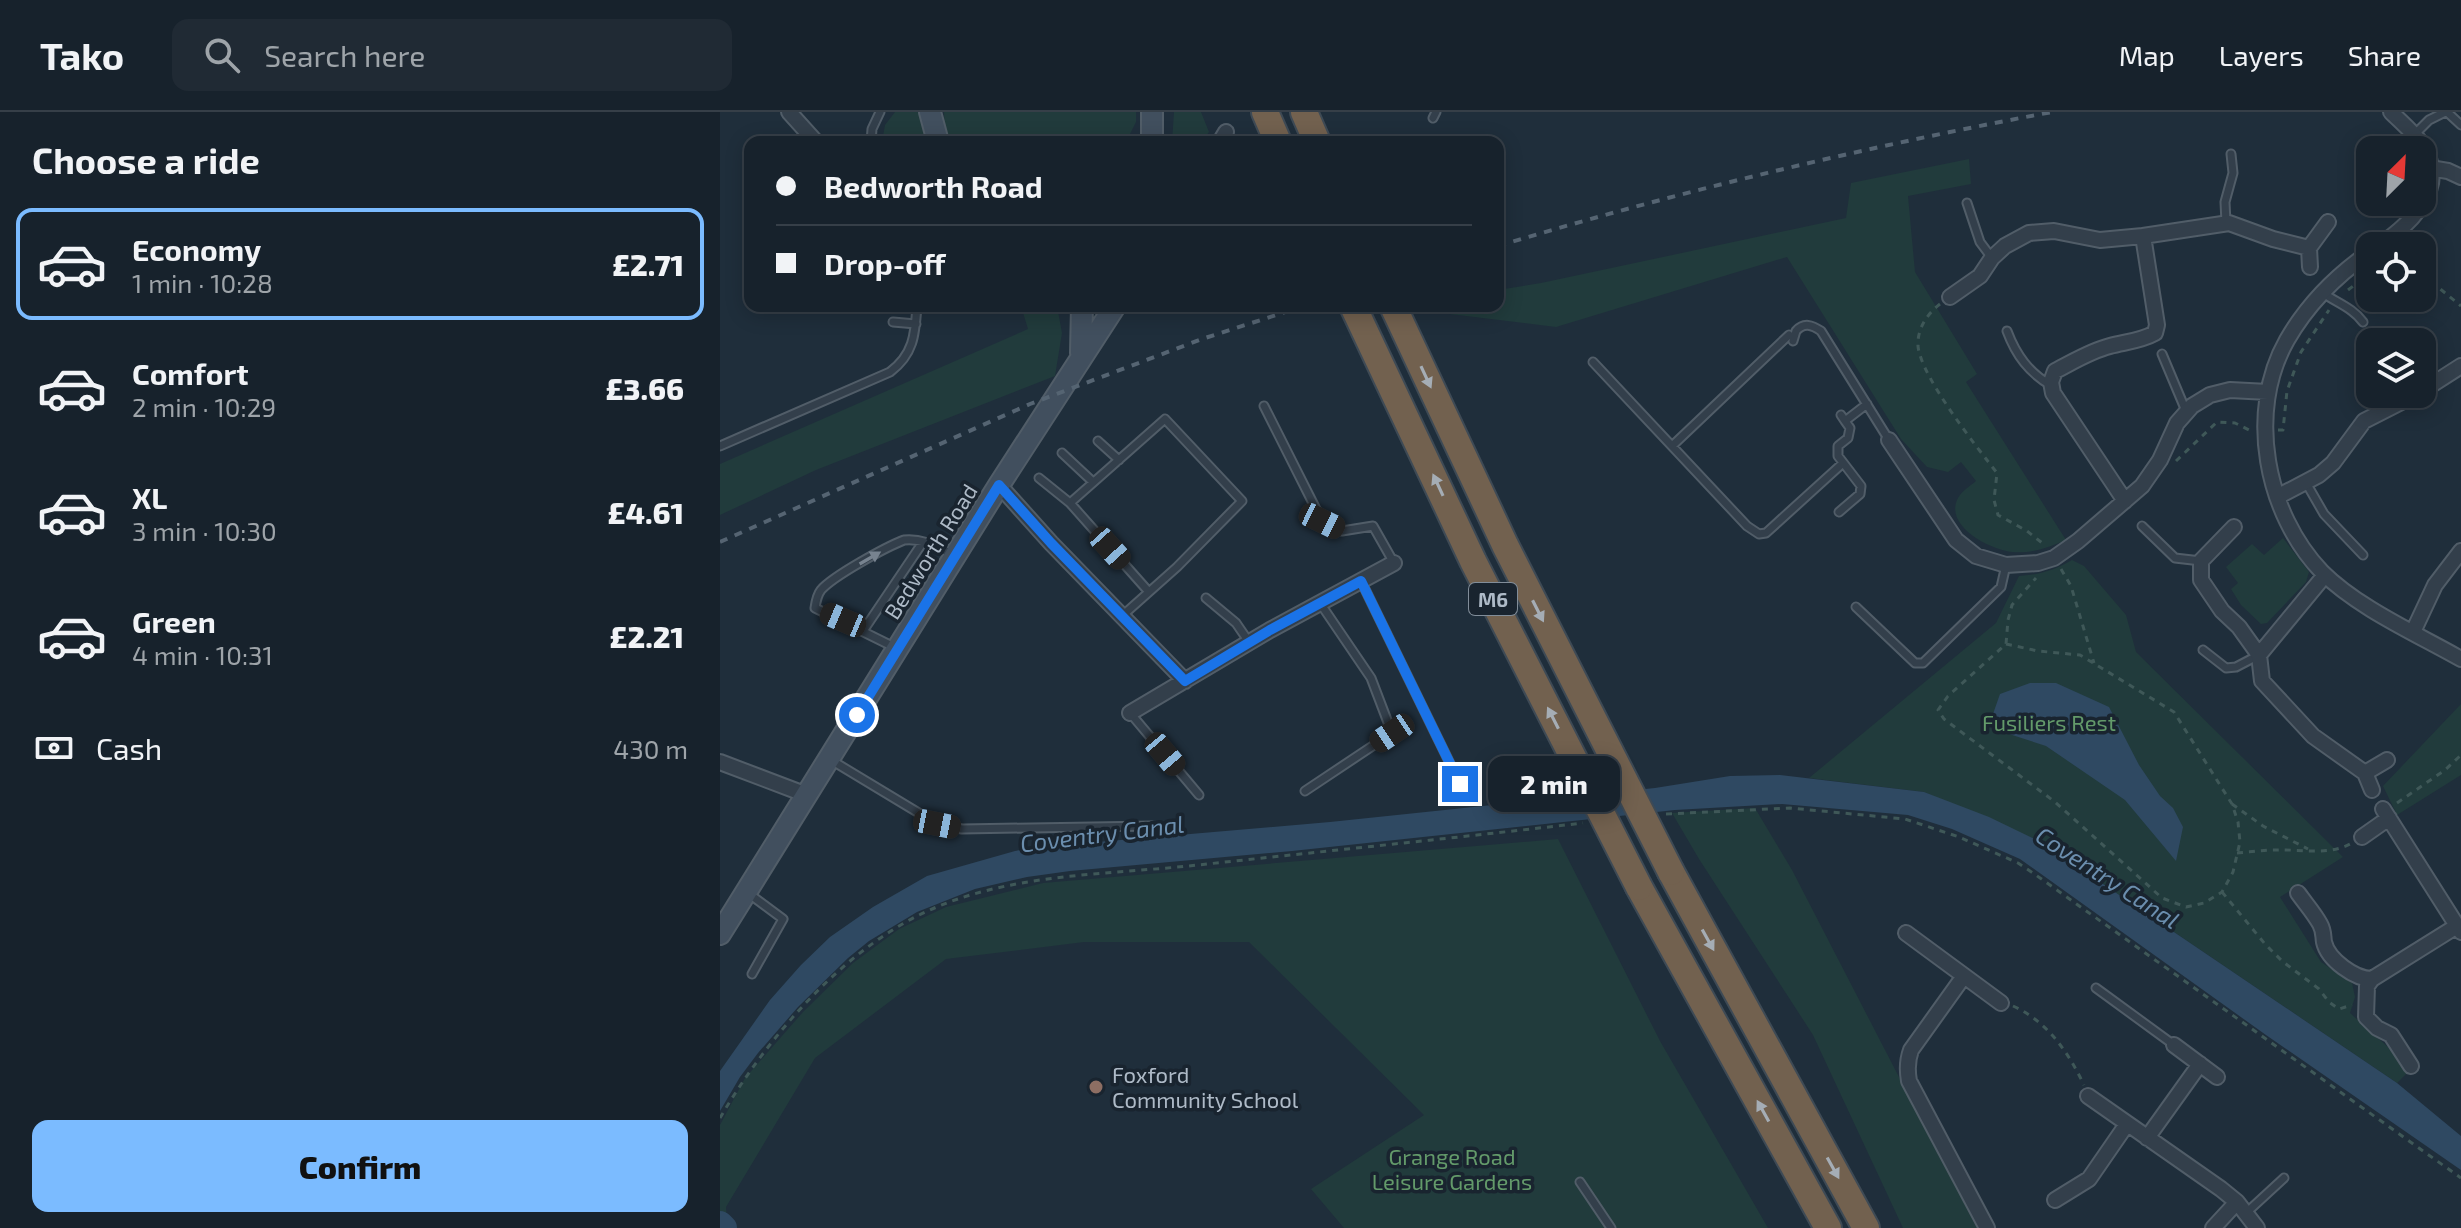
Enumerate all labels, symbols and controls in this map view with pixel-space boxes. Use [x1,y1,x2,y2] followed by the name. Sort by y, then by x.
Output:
[172,19,732,91] search box
[40,32,124,78] text: Tako
[200,33,244,77] icon: search
[264,37,425,73] text: Search here
[2119,38,2175,72] text: Map
[2219,38,2304,72] text: Layers
[2348,38,2421,72] text: Share
[2356,136,2436,216] north arrow
[2356,136,2436,408] map controls
[32,138,260,181] text: Choose a ride
[824,168,1043,204] text: Bedworth Road
[36,228,108,300] icon: car
[132,231,261,267] text: Economy
[2356,232,2436,312] button: locate
[824,245,946,281] text: Drop-off
[612,246,684,282] text: £2.71
[132,267,273,298] text: 1 min · 10:28
[2356,328,2436,408] button: layers
[36,352,108,424] icon: car
[132,355,249,391] text: Comfort
[1419,365,1433,388] one-way arrow
[605,370,684,406] text: £3.66
[132,391,276,422] text: 2 min · 10:29
[1431,473,1445,497] one-way arrow
[36,476,108,548] icon: car
[132,479,167,515] text: XL
[878,479,982,623] street label: Bedworth Road
[608,494,684,530] text: £4.61
[1295,500,1349,542] car
[132,515,277,546] text: 3 min · 10:30
[1085,522,1135,574] car
[859,551,881,565] one-way arrow
[1469,583,1517,615] road number: M6
[36,600,108,672] icon: car
[816,600,870,640] car
[1531,600,1545,622] one-way arrow
[132,603,216,639] text: Green
[610,618,684,654] text: £2.21
[132,639,273,670] text: 4 min · 10:31
[839,697,875,733] route start
[1547,707,1561,729] one-way arrow
[1982,709,2116,735] park label: Fusiliers Rest
[1365,710,1419,756] car
[32,726,76,770] icon: cash
[1140,728,1190,780] car
[96,730,162,766] text: Cash
[613,733,688,764] text: 430 m
[1488,756,1620,812] callout: 2 min
[1442,766,1478,802] route end
[1520,768,1588,799] text: 2 min
[911,808,963,840] car
[1018,809,1186,857] water label: Coventry Canal
[2031,820,2185,934] water label: Coventry Canal
[1701,929,1715,951] one-way arrow
[1112,1061,1299,1112] place label: Foxford Community School
[1087,1078,1105,1096] marker: Foxford Community School
[1756,1099,1770,1122] one-way arrow
[32,1120,688,1212] button: Confirm
[1372,1143,1532,1194] park label: Grange Road Leisure Gardens
[1826,1157,1840,1179] one-way arrow

